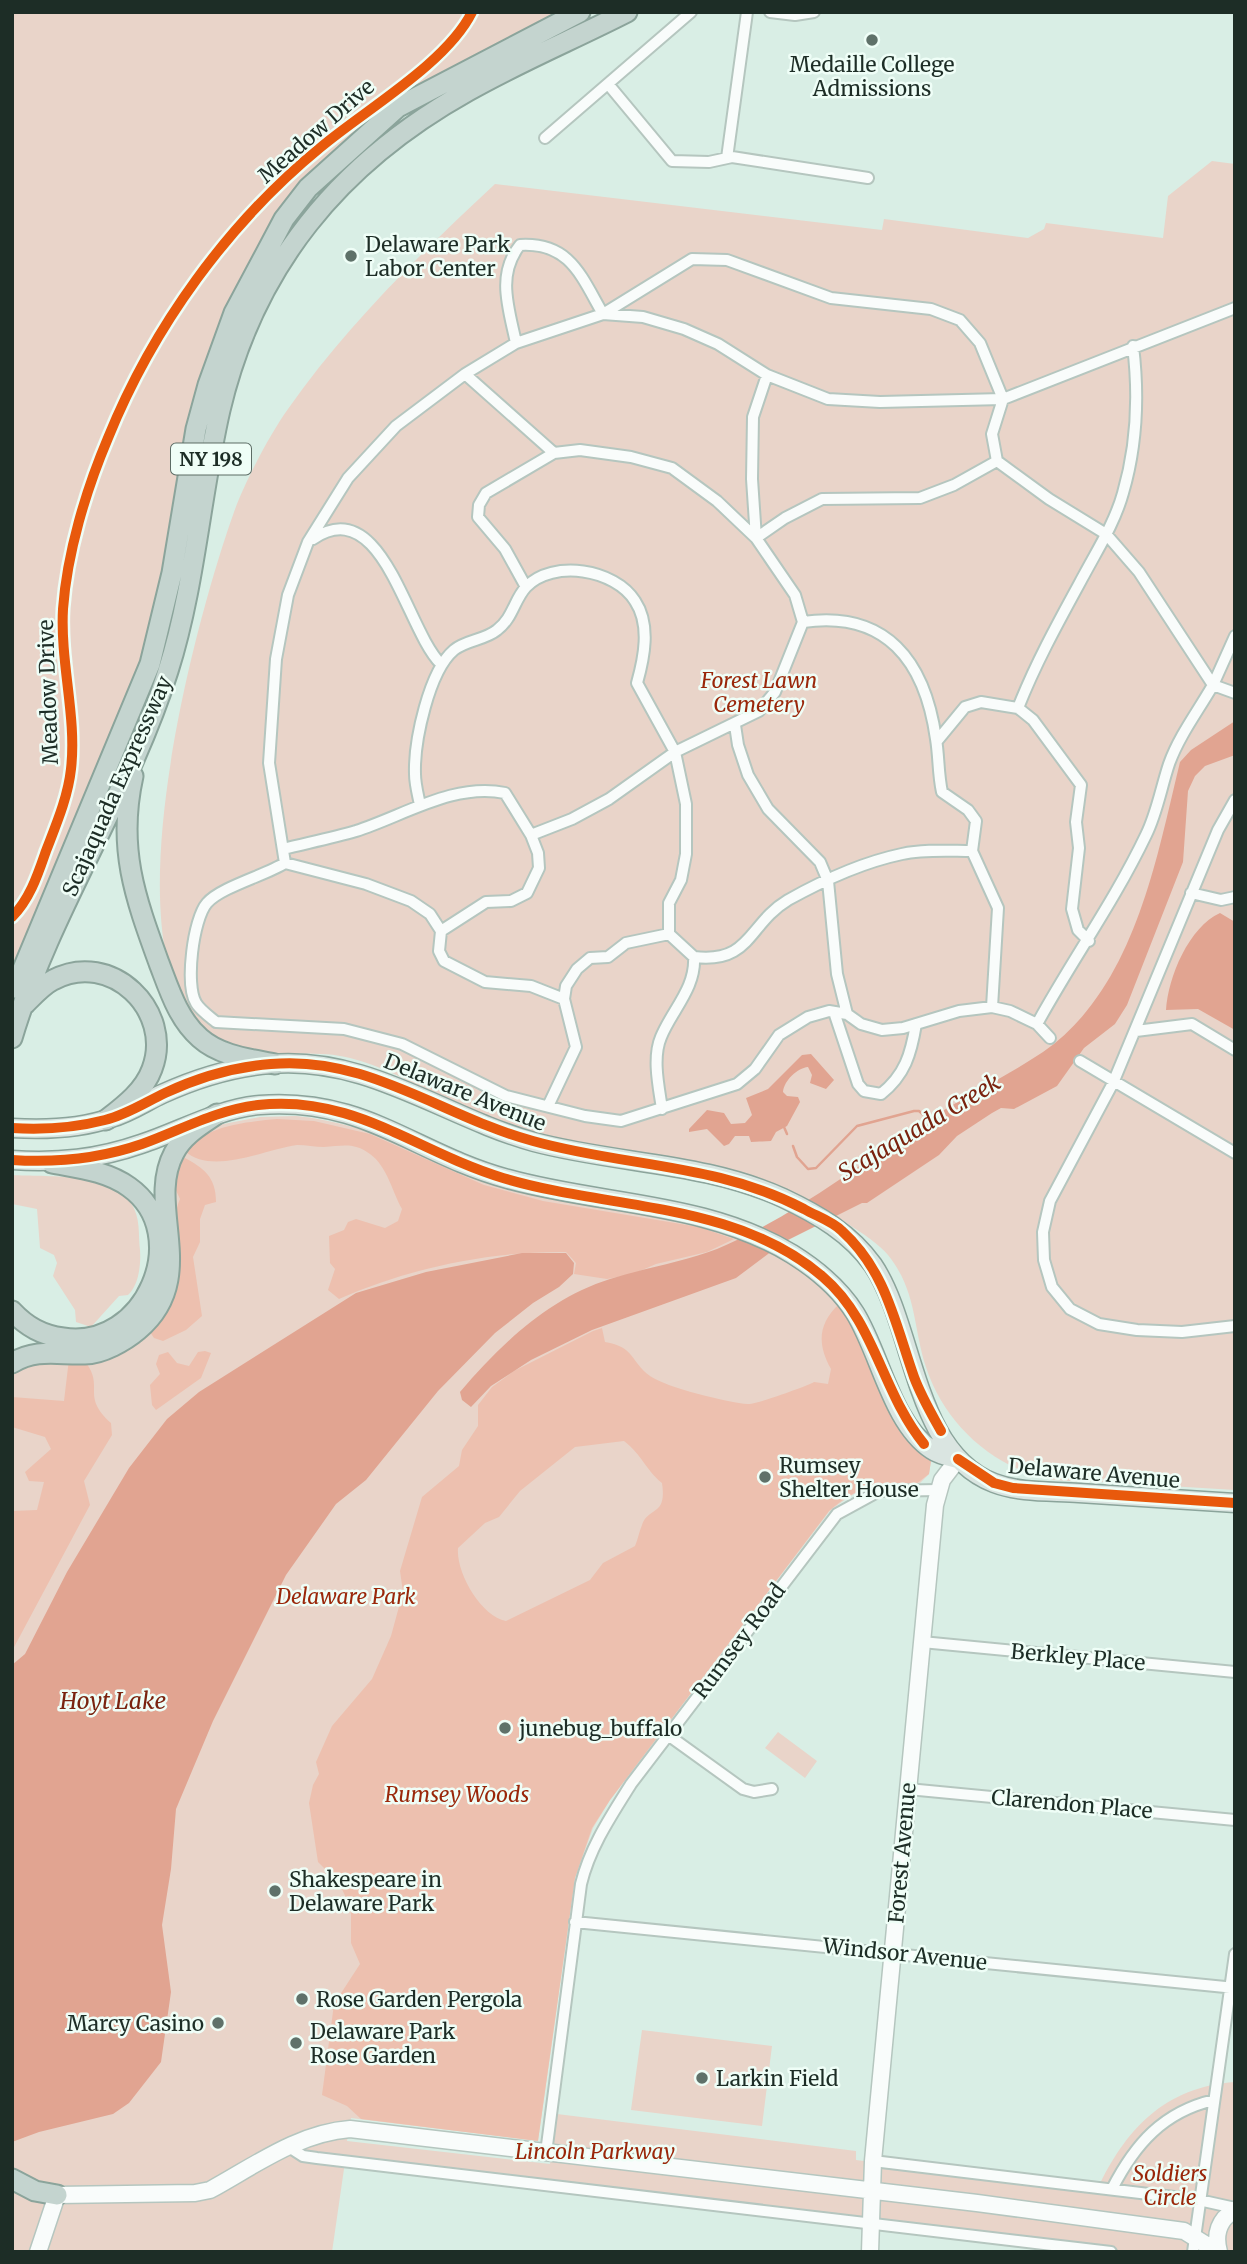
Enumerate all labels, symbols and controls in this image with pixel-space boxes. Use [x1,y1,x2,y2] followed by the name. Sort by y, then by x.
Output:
[864,32,880,48] marker: Medaille College Admissions
[790,51,954,102] place label: Medaille College Admissions
[252,73,380,189] street label: Meadow Drive
[365,231,511,282] place label: Delaware Park Labor Center
[343,248,359,264] marker: Delaware Park Labor Center
[171,444,251,474] road number: NY 198
[32,619,64,765] street label: Meadow Drive
[700,667,817,718] park label: Forest Lawn Cemetery
[56,671,178,900] street label: Scajaquada Expressway
[380,1047,550,1137] street label: Delaware Avenue
[833,1067,1006,1187] water label: Scajaquada Creek
[779,1452,919,1503] place label: Rumsey Shelter House
[1007,1452,1181,1494] street label: Delaware Avenue
[757,1469,773,1485] marker: Rumsey Shelter House
[687,1578,791,1704] street label: Rumsey Road
[275,1583,416,1610] park label: Delaware Park
[1010,1638,1146,1676] street label: Berkley Place
[59,1686,166,1715] water label: Hoyt Lake
[518,1715,682,1742] place label: junebug_buffalo
[497,1720,513,1736] marker: junebug_buffalo
[385,1781,529,1808] park label: Rumsey Woods
[882,1781,922,1925] street label: Forest Avenue
[990,1784,1154,1824] street label: Clarendon Place
[289,1866,442,1917] place label: Shakespeare in Delaware Park
[267,1883,283,1899] marker: Shakespeare in Delaware Park
[821,1932,988,1976] street label: Windsor Avenue
[316,1986,522,2013] place label: Rose Garden Pergola
[294,1991,310,2007] marker: Rose Garden Pergola
[67,2010,204,2037] place label: Marcy Casino
[210,2015,226,2031] marker: Marcy Casino
[310,2018,456,2069] place label: Delaware Park Rose Garden
[288,2035,304,2051] marker: Delaware Park Rose Garden
[716,2065,839,2092] place label: Larkin Field
[694,2070,710,2086] marker: Larkin Field
[515,2138,675,2165] park label: Lincoln Parkway
[1133,2160,1208,2211] park label: Soldiers Circle

